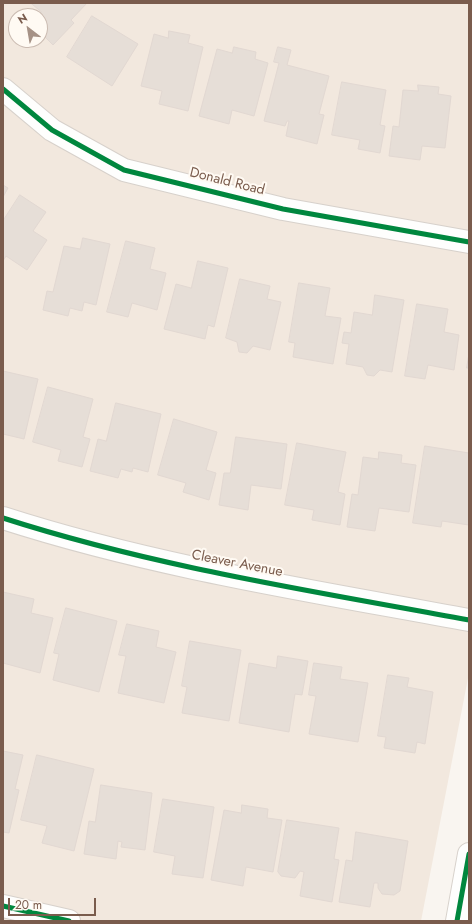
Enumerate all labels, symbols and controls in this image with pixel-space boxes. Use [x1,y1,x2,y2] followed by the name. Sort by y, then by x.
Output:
[8,8,48,48] north arrow
[14,9,30,28] text: N
[188,165,266,199] street label: Donald Road
[190,547,284,581] street label: Cleaver Avenue
[10,890,98,916] scale bar
[15,896,42,914] text: 20 m

